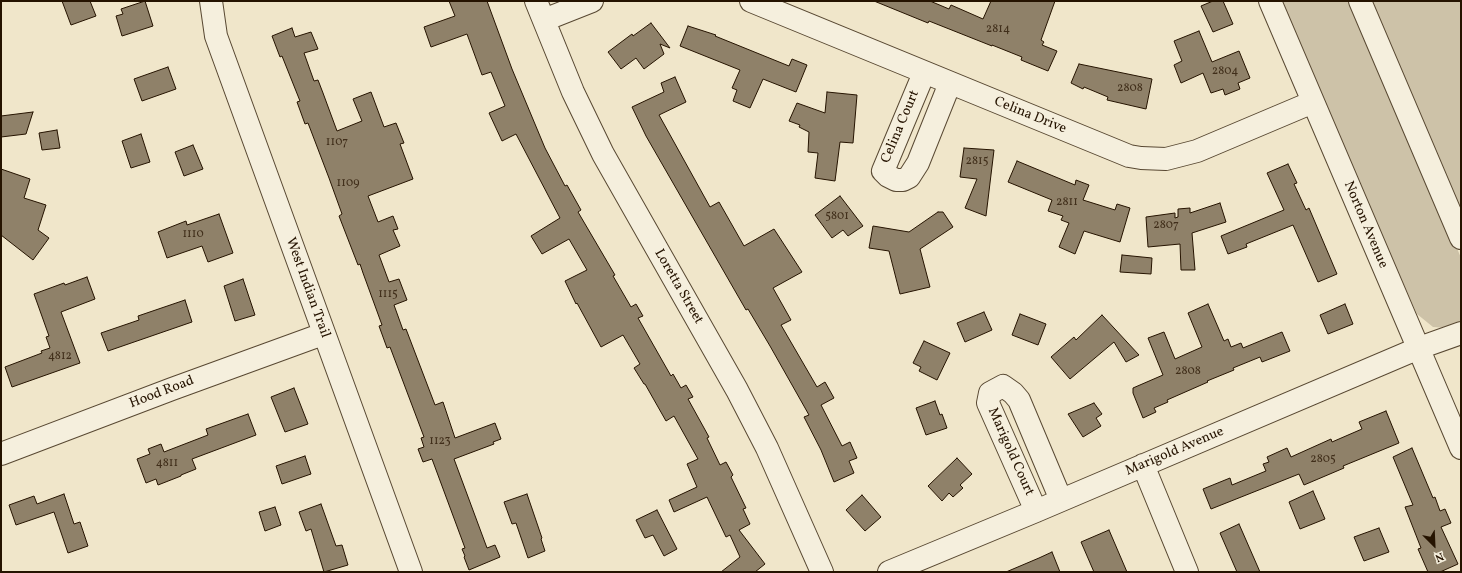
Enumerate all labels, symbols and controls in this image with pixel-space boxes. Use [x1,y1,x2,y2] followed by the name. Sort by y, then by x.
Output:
[986,23,1010,37] house number: 2814
[1212,65,1238,79] house number: 2804
[1117,82,1143,96] house number: 2808
[878,88,924,166] street label: Celina Court
[991,94,1069,138] street label: Celina Drive
[326,136,348,150] house number: 1107
[966,155,988,169] house number: 2815
[337,177,359,191] house number: 1109
[1339,179,1391,271] street label: Norton Avenue
[1056,196,1078,210] house number: 2811
[825,210,849,224] house number: 5801
[1153,219,1179,233] house number: 2807
[182,228,204,242] house number: 1110
[281,235,333,341] street label: West Indian Trail
[650,246,706,328] street label: Loretta Street
[378,288,398,302] house number: 1115
[48,350,72,364] house number: 4812
[1175,365,1201,379] house number: 2808
[127,373,197,413] street label: Hood Road
[983,405,1037,499] street label: Marigold Court
[1123,424,1227,480] street label: Marigold Avenue
[429,435,451,449] house number: 1123
[1310,453,1336,467] house number: 2805
[156,457,178,471] house number: 4811
[1414,525,1454,565] north arrow
[1432,548,1446,565] text: N

